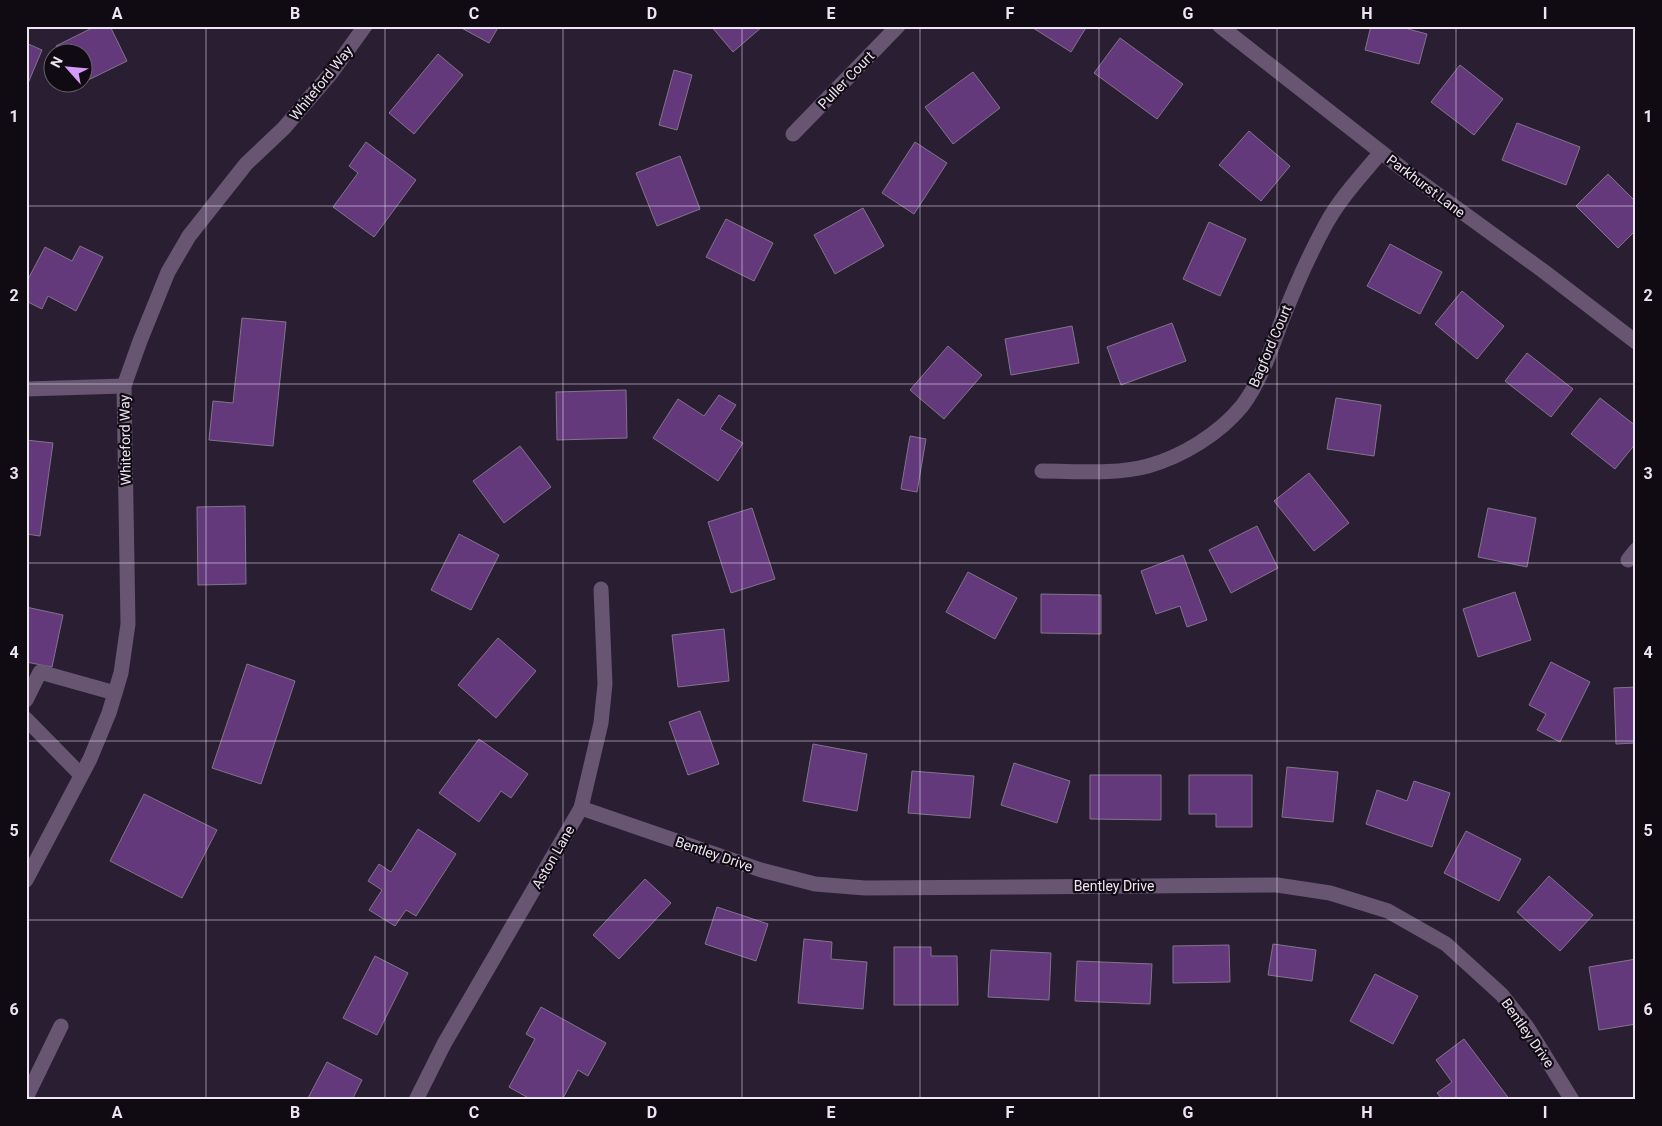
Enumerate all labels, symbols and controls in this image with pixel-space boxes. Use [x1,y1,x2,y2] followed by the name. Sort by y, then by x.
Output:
[112,4,123,23] text: A
[290,4,300,23] text: B
[469,4,479,23] text: C
[647,4,657,23] text: D
[827,4,836,23] text: E
[1006,4,1015,23] text: F
[1183,4,1194,23] text: G
[1361,4,1373,23] text: H
[1543,4,1547,23] text: I
[42,42,92,92] north arrow
[286,42,356,123] street label: Whiteford Way
[815,48,878,112] street label: Puller Court
[47,54,66,70] text: N
[9,107,19,126] text: 1
[1643,107,1653,126] text: 1
[1384,151,1468,221] street label: Parkhurst Lane
[9,286,19,305] text: 2
[1643,286,1653,305] text: 2
[1246,302,1295,389] street label: Bagford Court
[116,394,134,485] street label: Whiteford Way
[9,464,19,483] text: 3
[1643,464,1653,483] text: 3
[9,643,19,662] text: 4
[1643,643,1653,662] text: 4
[9,821,19,840] text: 5
[1643,821,1653,840] text: 5
[528,823,578,891] street label: Aston Lane
[673,833,755,875] street label: Bentley Drive
[1074,878,1154,894] street label: Bentley Drive
[1498,995,1558,1071] street label: Bentley Drive
[9,1000,19,1019] text: 6
[1643,1000,1653,1019] text: 6
[112,1103,123,1122] text: A
[290,1103,300,1122] text: B
[469,1103,479,1122] text: C
[647,1103,657,1122] text: D
[827,1103,836,1122] text: E
[1006,1103,1015,1122] text: F
[1183,1103,1194,1122] text: G
[1361,1103,1373,1122] text: H
[1543,1103,1547,1122] text: I

